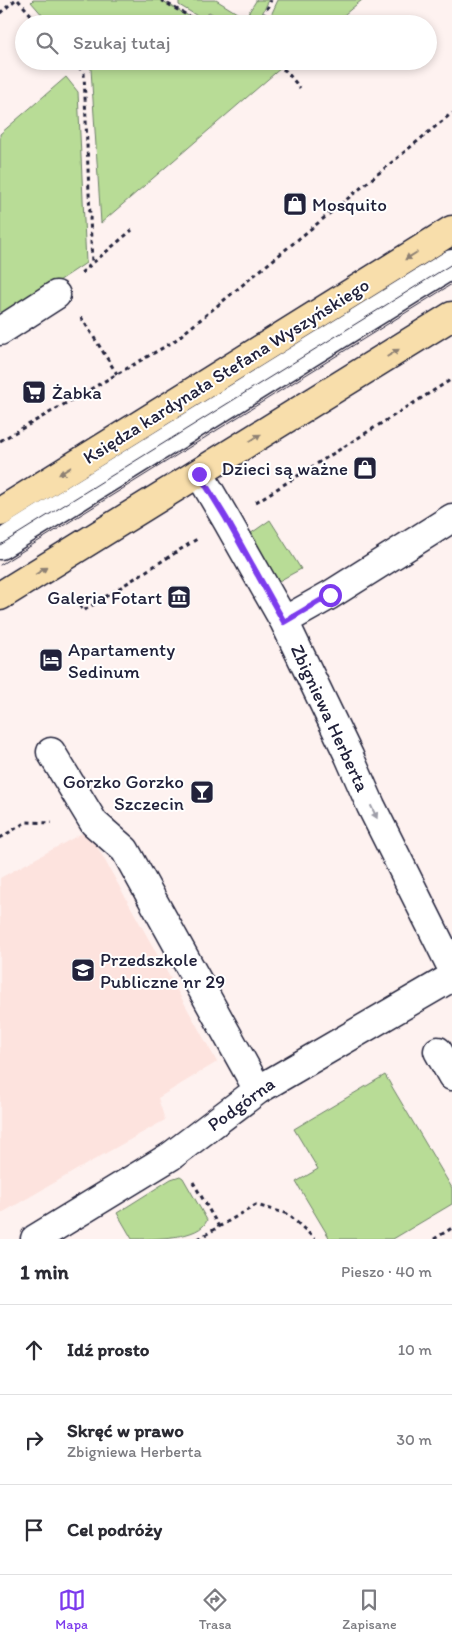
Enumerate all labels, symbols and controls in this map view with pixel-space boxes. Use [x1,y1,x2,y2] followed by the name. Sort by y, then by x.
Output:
[15,15,437,70] search box
[33,29,61,57] icon: search
[73,31,170,54] text: Szukaj tutaj
[282,191,308,217] shop icon: Mosquito
[312,193,387,216] place label: Mosquito
[404,251,417,260] one-way arrow
[79,273,373,469] street label: Księdza kardynała Stefana Wyszyńskiego
[386,348,400,357] one-way arrow
[21,379,47,405] supermarket icon: Żabka
[52,381,102,404] place label: Żabka
[248,434,262,443] one-way arrow
[352,455,378,481] shop icon: Dzieci są ważne
[222,457,348,480] place label: Dzieci są ważne
[188,463,211,486] route end
[58,467,72,476] one-way arrow
[35,566,48,575] one-way arrow
[166,584,192,610] museum icon: Galeria Fotart
[319,584,342,607] route start
[47,586,162,609] place label: Galeria Fotart
[68,638,175,683] place label: Apartamenty Sedinum
[286,641,374,795] street label: Zbigniewa Herberta
[38,647,64,673] hotel icon: Apartamenty Sedinum
[63,770,184,815] place label: Gorzko Gorzko Szczecin
[189,779,215,805] bar icon: Gorzko Gorzko Szczecin
[370,805,378,819] one-way arrow
[100,948,225,993] place label: Przedszkole Publiczne nr 29
[70,957,96,983] school or university icon: Przedszkole Publiczne nr 29
[203,1072,279,1136] street label: Podgórna
[20,1259,69,1284] text: 1 min
[341,1262,432,1281] text: Pieszo · 40 m
[20,1336,48,1364] icon: ahead
[67,1338,150,1361] text: Idź prosto
[398,1340,432,1359] text: 10 m
[67,1419,184,1442] text: Skręć w prawo
[20,1426,48,1454] icon: right
[396,1430,432,1449] text: 30 m
[67,1442,202,1461] text: Zbigniewa Herberta
[20,1516,48,1544] icon: arrive
[67,1518,162,1541] text: Cel podróży
[55,1586,88,1633] tab: Mapa
[199,1586,232,1633] tab: Trasa
[342,1586,397,1633] tab: Zapisane

